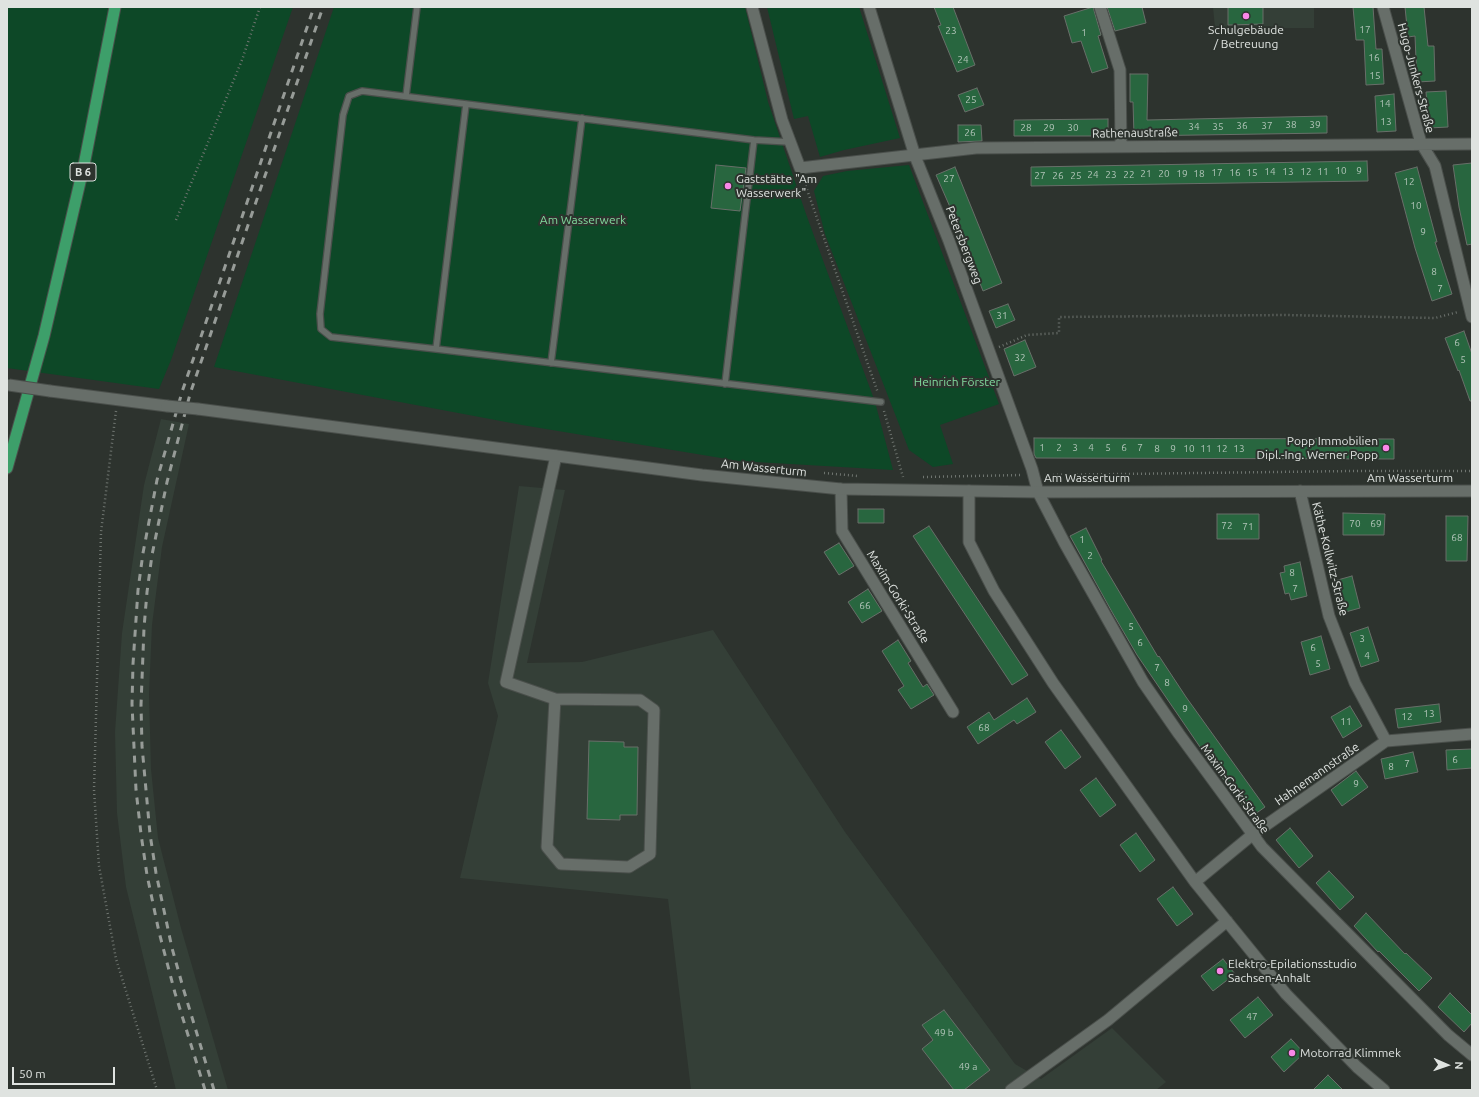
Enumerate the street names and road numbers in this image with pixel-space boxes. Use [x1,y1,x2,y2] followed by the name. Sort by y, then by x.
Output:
[1394,21,1438,135] street label: Hugo-Junkers-Straße
[1092,125,1178,141] street label: Rathenaustraße
[70,163,96,181] road number: B 6
[942,204,986,286] street label: Petersbergweg
[720,456,808,480] street label: Am Wasserturm
[1044,471,1130,485] street label: Am Wasserturm
[1367,471,1453,485] street label: Am Wasserturm
[1309,500,1351,618] street label: Käthe-Kollwitz-Straße
[864,548,932,646] street label: Maxim-Gorki-Straße
[1272,740,1362,808] street label: Hahnemannstraße
[1198,742,1272,836] street label: Maxim-Gorki-Straße

